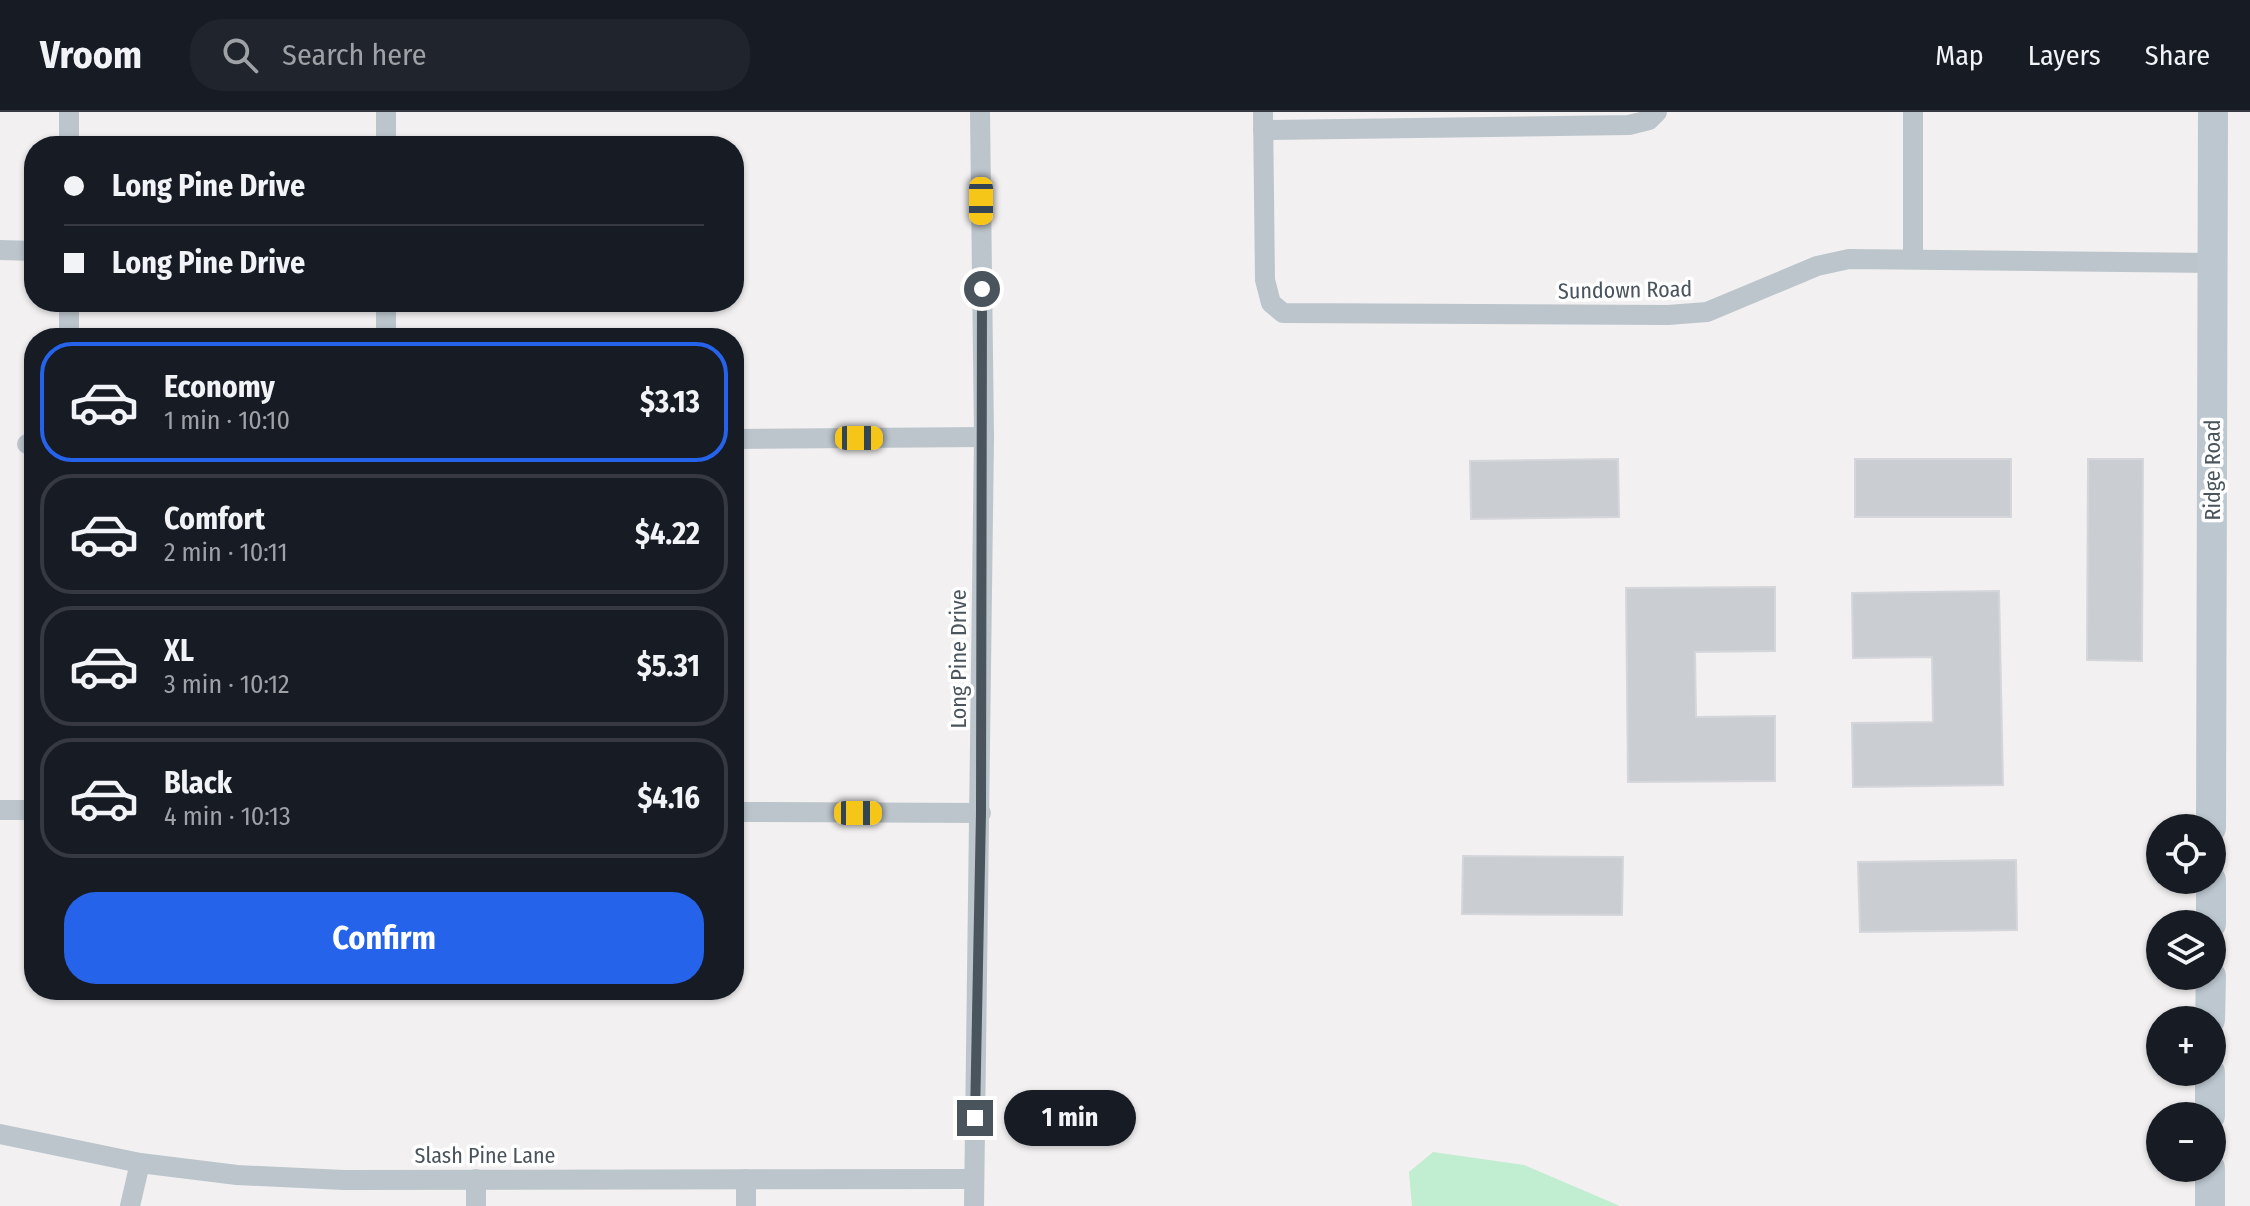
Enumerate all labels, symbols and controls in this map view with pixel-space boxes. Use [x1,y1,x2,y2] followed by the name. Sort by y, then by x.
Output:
[190,19,750,91] search box
[40,32,142,78] text: Vroom
[218,33,262,77] icon: search
[282,37,427,73] text: Search here
[1935,39,1984,72] text: Map
[2028,39,2101,72] text: Layers
[2145,39,2210,72] text: Share
[112,168,305,204] text: Long Pine Drive
[969,177,993,225] car
[112,245,305,281] text: Long Pine Drive
[964,271,1000,307] route start
[1558,275,1692,305] street label: Sundown Road
[68,366,140,438] icon: car
[164,369,275,405] text: Economy
[640,384,700,420] text: $3.13
[164,405,290,436] text: 1 min · 10:10
[2199,420,2226,520] street label: Ridge Road
[835,426,883,450] car
[68,498,140,570] icon: car
[164,501,265,537] text: Comfort
[635,516,700,552] text: $4.22
[164,537,288,568] text: 2 min · 10:11
[945,589,972,729] street label: Long Pine Drive
[68,630,140,702] icon: car
[164,633,194,669] text: XL
[637,648,700,684] text: $5.31
[164,669,290,700] text: 3 min · 10:12
[68,762,140,834] icon: car
[164,765,232,801] text: Black
[637,780,700,816] text: $4.16
[164,801,291,832] text: 4 min · 10:13
[834,801,882,825] car
[2146,814,2226,1182] map controls
[2146,814,2226,894] button: locate
[64,892,704,984] button: Confirm
[2146,910,2226,990] button: layers
[2146,1006,2226,1086] button: +
[1003,1090,1135,1146] callout: 1 min
[957,1100,993,1136] route end
[1042,1102,1098,1133] text: 1 min
[2146,1102,2226,1182] button: −
[415,1142,555,1169] street label: Slash Pine Lane

